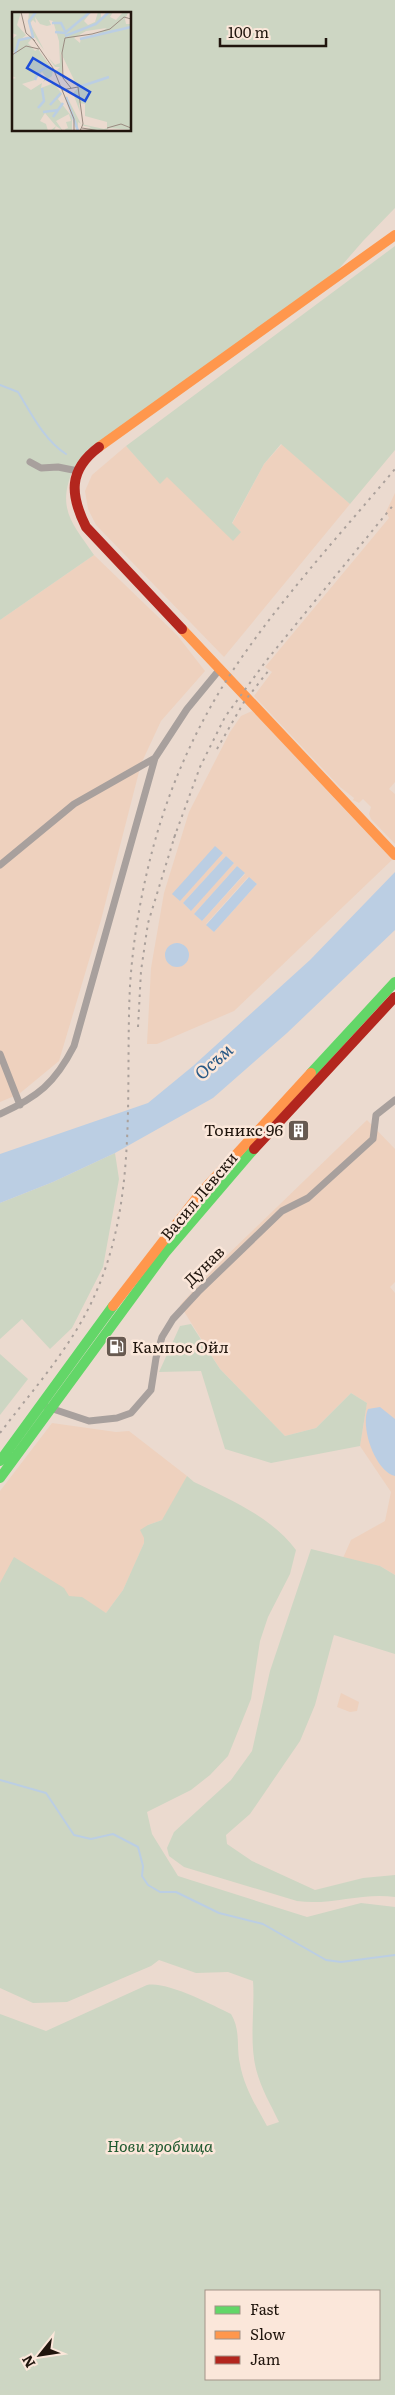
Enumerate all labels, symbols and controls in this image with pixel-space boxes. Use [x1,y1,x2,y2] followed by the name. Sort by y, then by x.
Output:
[12,12,131,131] inset map
[220,15,326,47] scale bar
[228,20,269,43] text: 100 m
[188,1036,238,1086] water label: Осъм
[204,1117,283,1141] place label: Тоникс 96
[287,1118,311,1142] building icon: Тоникс 96
[154,1146,243,1245] street label: Васил Левски
[177,1239,229,1291] street label: Дунав
[132,1334,229,1358] place label: Кампос Ойл
[104,1335,128,1359] fuel station icon: Кампос Ойл
[107,2133,214,2157] park label: Нови гробища
[205,2290,380,2380] legend
[250,2297,279,2320] text: Fast
[250,2322,285,2345] text: Slow
[15,2330,65,2380] north arrow
[250,2347,281,2370] text: Jam
[16,2352,39,2372] text: N

